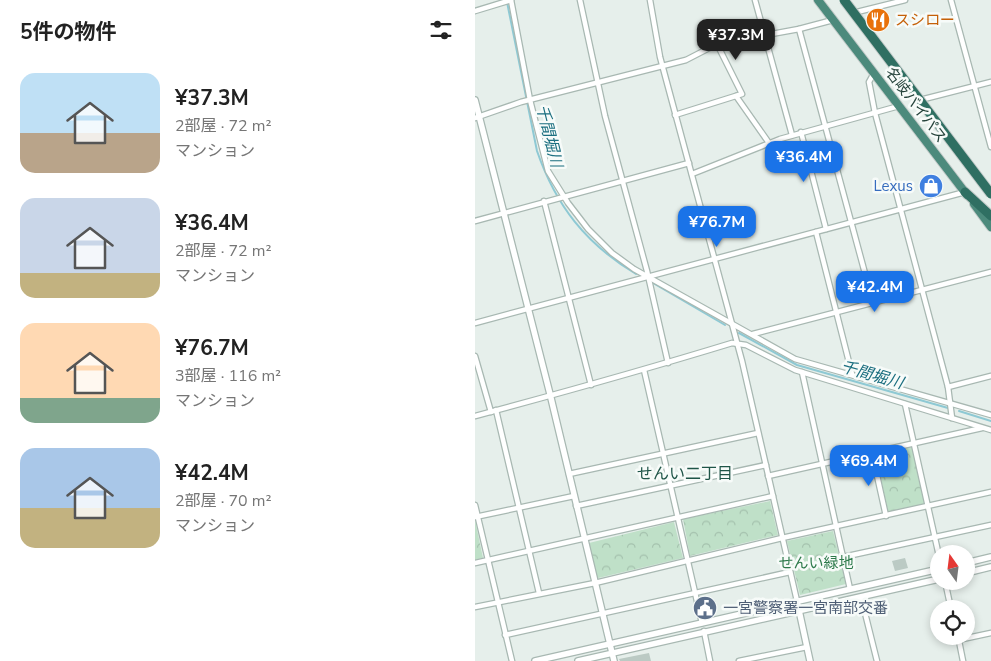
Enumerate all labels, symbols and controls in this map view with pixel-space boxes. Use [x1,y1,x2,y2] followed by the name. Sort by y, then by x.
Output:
[865,7,891,33] restaurant icon: スシロー
[895,10,955,30] place label: スシロー
[427,16,455,44] icon: filters
[20,18,117,46] text: 5件の物件
[695,18,777,61] pin: ¥37.3M
[708,24,764,46] text: ¥37.3M
[881,63,951,147] street label: 名岐バイパス
[175,84,249,112] text: ¥37.3M
[60,93,120,153] icon: home
[531,102,568,172] water label: 千間堀川
[175,115,272,137] text: 2部屋 · 72 m²
[175,140,255,162] text: マンション
[763,140,845,183] pin: ¥36.4M
[776,146,832,168] text: ¥36.4M
[918,173,944,199] shop icon: Lexus
[874,176,913,196] place label: Lexus
[676,206,758,248] pin: ¥76.7M
[175,209,249,237] text: ¥36.4M
[689,211,745,233] text: ¥76.7M
[60,218,120,278] icon: home
[175,240,272,262] text: 2部屋 · 72 m²
[175,265,255,287] text: マンション
[834,270,916,313] pin: ¥42.4M
[847,276,903,298] text: ¥42.4M
[175,334,249,362] text: ¥76.7M
[60,343,120,403] icon: home
[838,356,908,395] water label: 千間堀川
[175,365,281,387] text: 3部屋 · 116 m²
[175,390,255,412] text: マンション
[828,444,910,487] pin: ¥69.4M
[841,450,897,472] text: ¥69.4M
[175,459,249,487] text: ¥42.4M
[637,463,733,485] district label: せんい二丁目
[60,468,120,528] icon: home
[175,490,272,512] text: 2部屋 · 70 m²
[175,515,255,537] text: マンション
[930,545,975,590] north arrow
[930,545,975,645] map controls
[778,553,854,573] park label: せんい緑地
[692,595,718,621] public building icon: 一宮警察署一宮南部交番
[723,598,888,618] place label: 一宮警察署一宮南部交番
[930,600,975,645] button: locate

